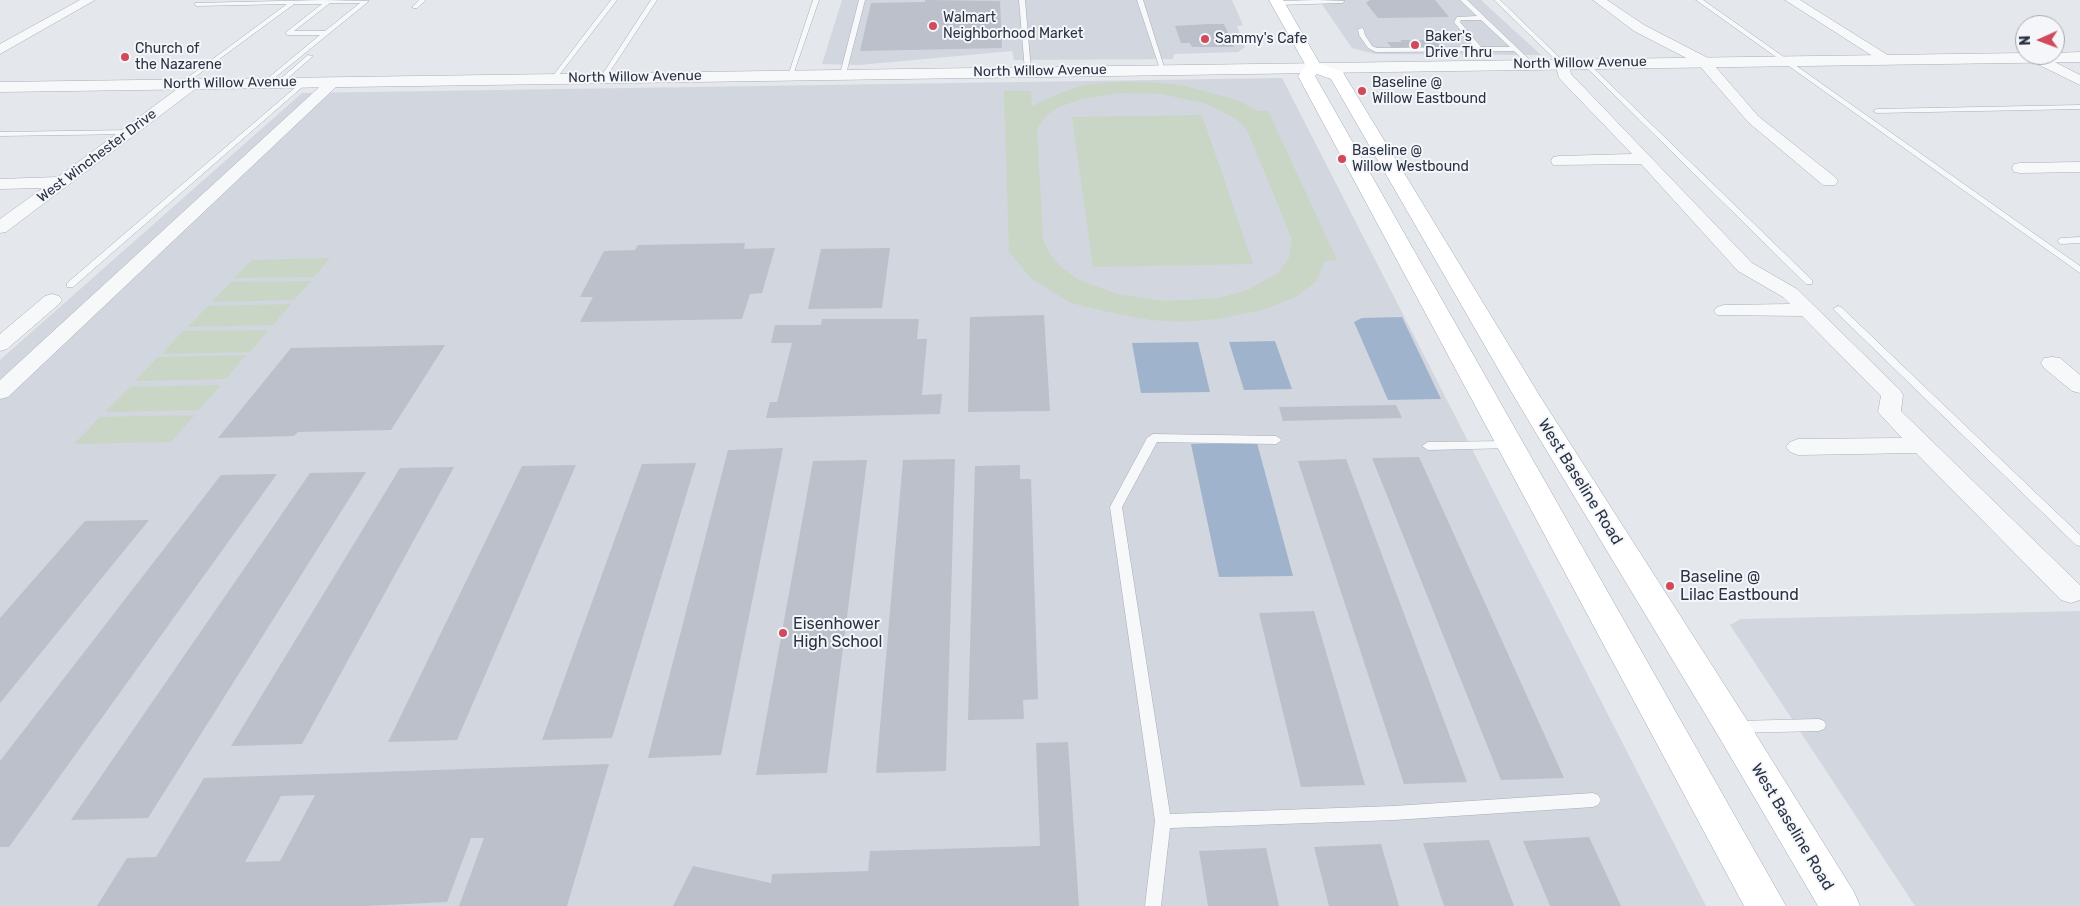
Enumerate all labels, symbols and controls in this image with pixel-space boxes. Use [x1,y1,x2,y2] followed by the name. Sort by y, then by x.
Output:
[943,10,1083,42] place label: Walmart Neighborhood Market
[2015,15,2065,65] north arrow
[927,20,939,32] marker: Walmart Neighborhood Market
[1425,29,1492,62] place label: Baker's Drive Thru
[1215,31,1307,47] place label: Sammy's Cafe
[1199,33,1211,45] marker: Sammy's Cafe
[2017,35,2034,46] text: N
[1409,39,1421,51] marker: Baker's Drive Thru
[135,41,222,74] place label: Church of the Nazarene
[119,51,131,63] marker: Church of the Nazarene
[1513,53,1647,73] street label: North Willow Avenue
[973,61,1107,81] street label: North Willow Avenue
[568,67,702,87] street label: North Willow Avenue
[163,73,297,93] street label: North Willow Avenue
[1372,75,1486,108] place label: Baseline @ Willow Eastbound
[1356,85,1368,97] marker: Baseline @ Willow Eastbound
[34,106,160,206] street label: West Winchester Drive
[1352,143,1469,176] place label: Baseline @ Willow Westbound
[1336,153,1348,165] marker: Baseline @ Willow Westbound
[1534,416,1626,548] street label: West Baseline Road
[1680,567,1799,605] place label: Baseline @ Lilac Eastbound
[1664,580,1676,592] marker: Baseline @ Lilac Eastbound
[793,614,882,652] place label: Eisenhower High School
[777,627,789,639] marker: Eisenhower High School
[1747,760,1837,894] street label: West Baseline Road

